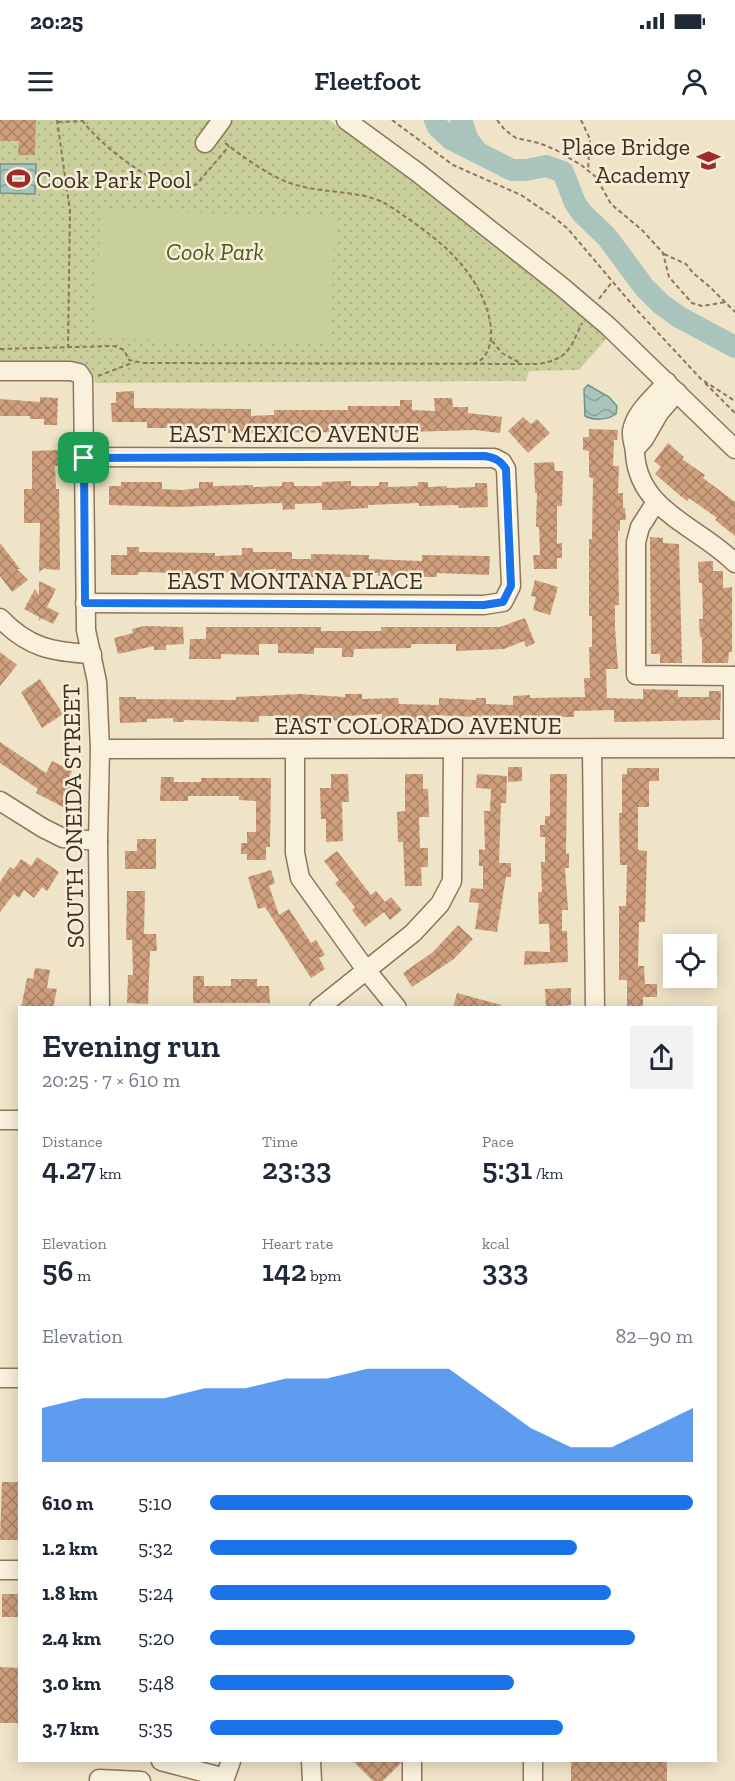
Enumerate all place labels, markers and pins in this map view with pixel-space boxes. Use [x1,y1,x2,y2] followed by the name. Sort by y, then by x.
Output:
[562,132,691,189] place label: Place Bridge Academy
[695,147,721,173] school or university icon: Place Bridge Academy
[36,165,191,194] place label: Cook Park Pool
[5,166,31,192] sports icon: Cook Park Pool
[58,432,109,483] pin

